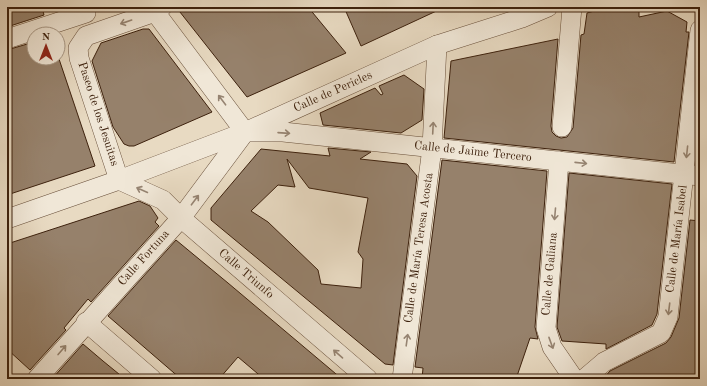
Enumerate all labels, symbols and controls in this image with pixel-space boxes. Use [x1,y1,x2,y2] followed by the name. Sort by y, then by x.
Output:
[120,19,133,26] one-way arrow
[26,26,66,66] north arrow
[42,32,51,43] text: N
[75,60,121,168] street label: Paseo de los Jesuitas
[292,69,374,115] street label: Calle de Pericles
[218,95,226,106] one-way arrow
[429,122,437,135] one-way arrow
[277,129,290,136] one-way arrow
[414,140,533,164] street label: Calle de Jaime Tercero
[683,146,691,159] one-way arrow
[574,160,587,167] one-way arrow
[402,172,436,324] street label: Calle de María Teresa Acosta
[664,184,690,294] street label: Calle de María Isabel
[137,186,149,193] one-way arrow
[190,194,199,205] one-way arrow
[551,207,558,220] one-way arrow
[116,228,172,288] street label: Calle Fortuna
[540,232,560,316] street label: Calle de Galiana
[216,247,276,301] street label: Calle Triunfo
[665,303,673,316] one-way arrow
[403,334,411,347] one-way arrow
[547,336,555,348] one-way arrow
[58,344,67,355] one-way arrow
[333,349,343,358] one-way arrow

